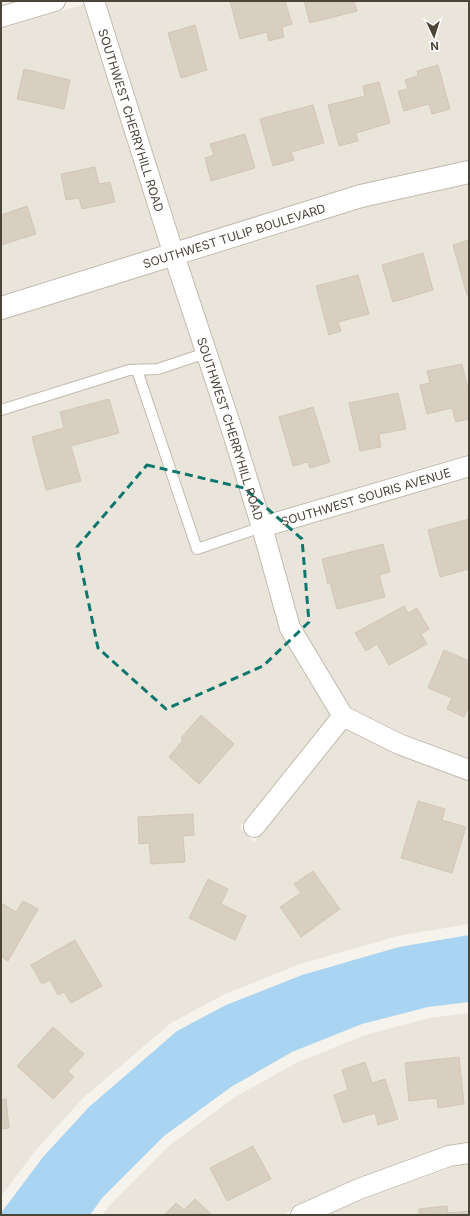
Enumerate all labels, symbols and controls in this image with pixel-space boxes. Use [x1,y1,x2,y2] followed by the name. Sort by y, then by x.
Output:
[414,16,454,56] north arrow
[96,27,167,214] street label: SOUTHWEST CHERRYHILL ROAD
[430,39,439,53] text: N
[141,200,327,271] street label: SOUTHWEST TULIP BOULEVARD
[194,335,267,522] street label: SOUTHWEST CHERRYHILL ROAD
[279,464,452,529] street label: SOUTHWEST SOURIS AVENUE

